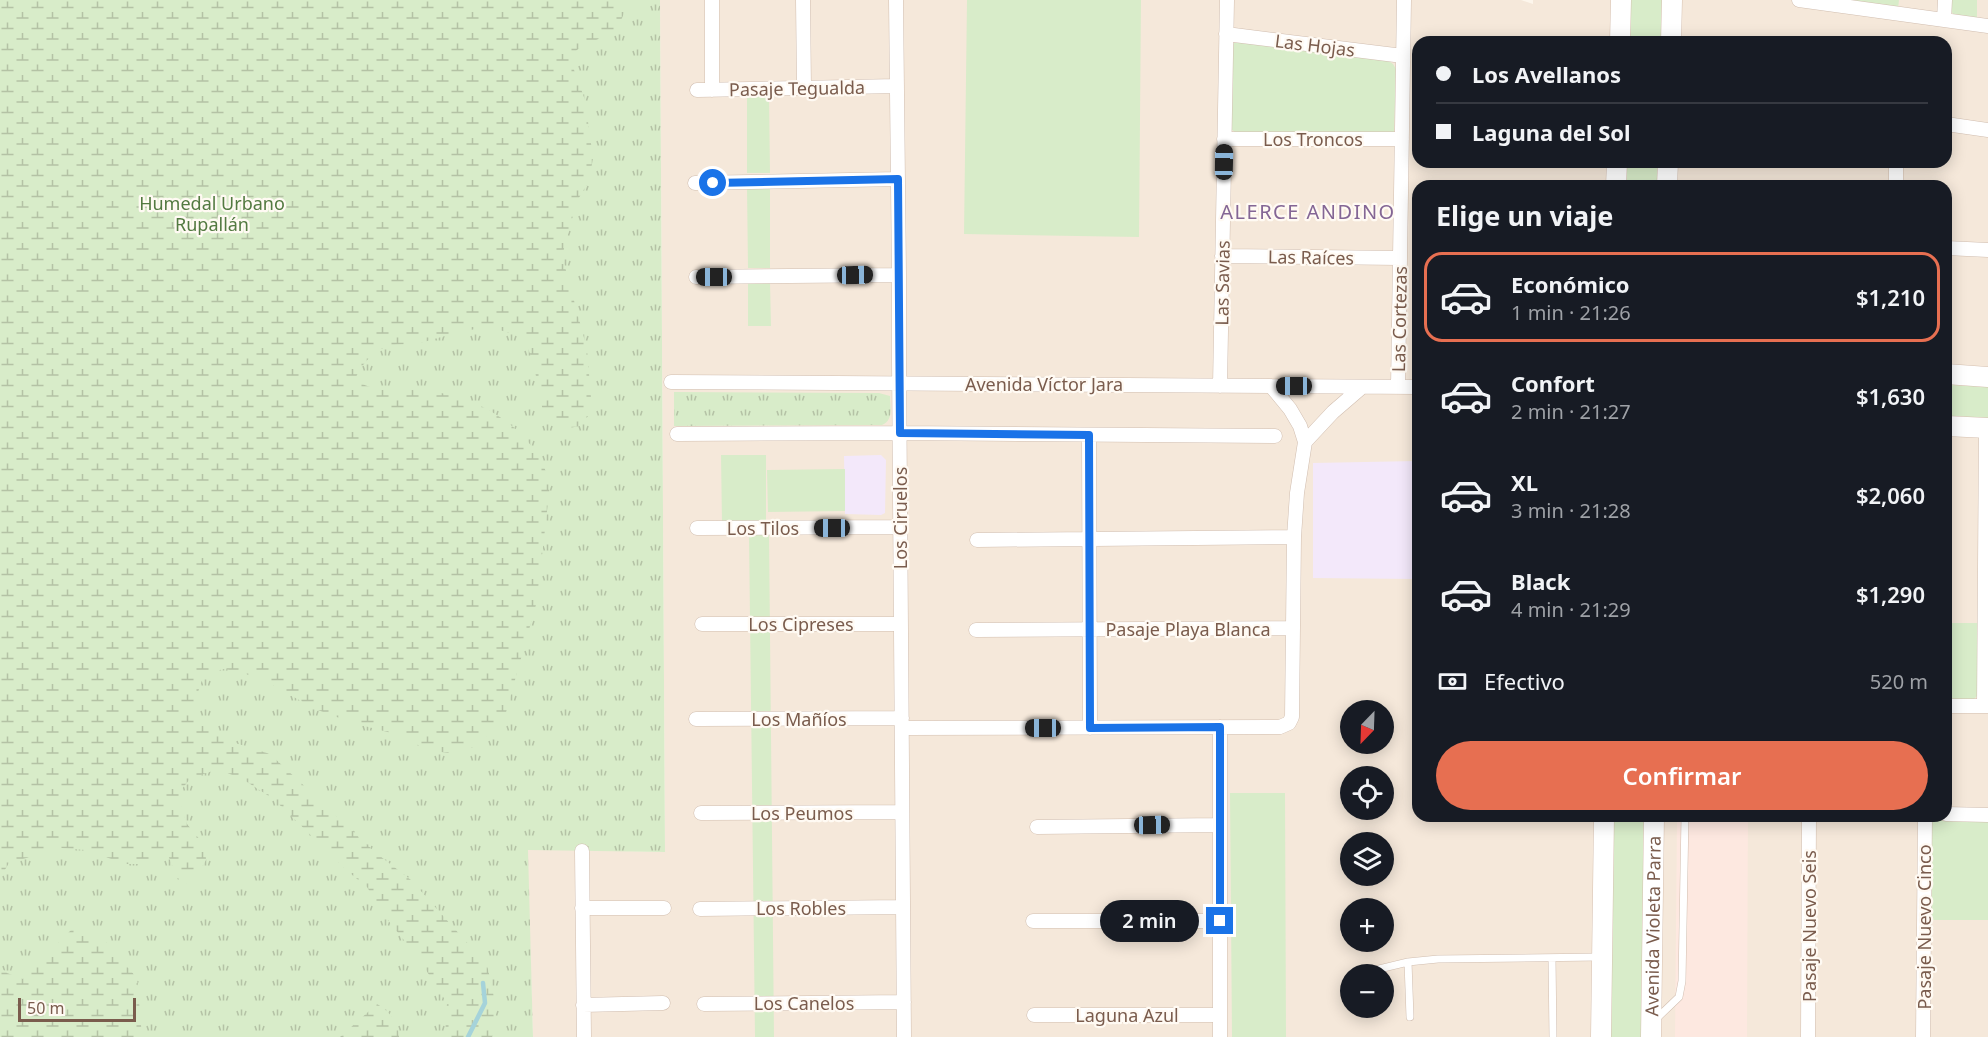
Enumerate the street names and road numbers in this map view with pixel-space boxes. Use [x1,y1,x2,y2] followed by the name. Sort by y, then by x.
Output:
[1274,28,1356,62] street label: Las Hojas
[729,75,865,101] street label: Pasaje Tegualda
[1263,127,1363,151] street label: Los Troncos
[1209,240,1235,326] street label: Las Savias
[1268,244,1354,270] street label: Las Raíces
[1386,266,1412,372] street label: Las Cortezas
[965,372,1123,396] street label: Avenida Víctor Jara
[888,467,912,569] street label: Los Ciruelos
[727,516,799,540] street label: Los Tilos
[748,612,854,636] street label: Los Cipreses
[1105,617,1271,641] street label: Pasaje Playa Blanca
[751,707,847,731] street label: Los Mañíos
[751,801,853,825] street label: Los Peumos
[1639,836,1666,1016] street label: Avenida Violeta Parra
[1912,844,1936,1010] street label: Pasaje Nuevo Cinco
[1797,850,1821,1002] street label: Pasaje Nuevo Seis
[756,896,846,920] street label: Los Robles
[754,991,854,1015] street label: Los Canelos
[1075,1003,1179,1027] street label: Laguna Azul

